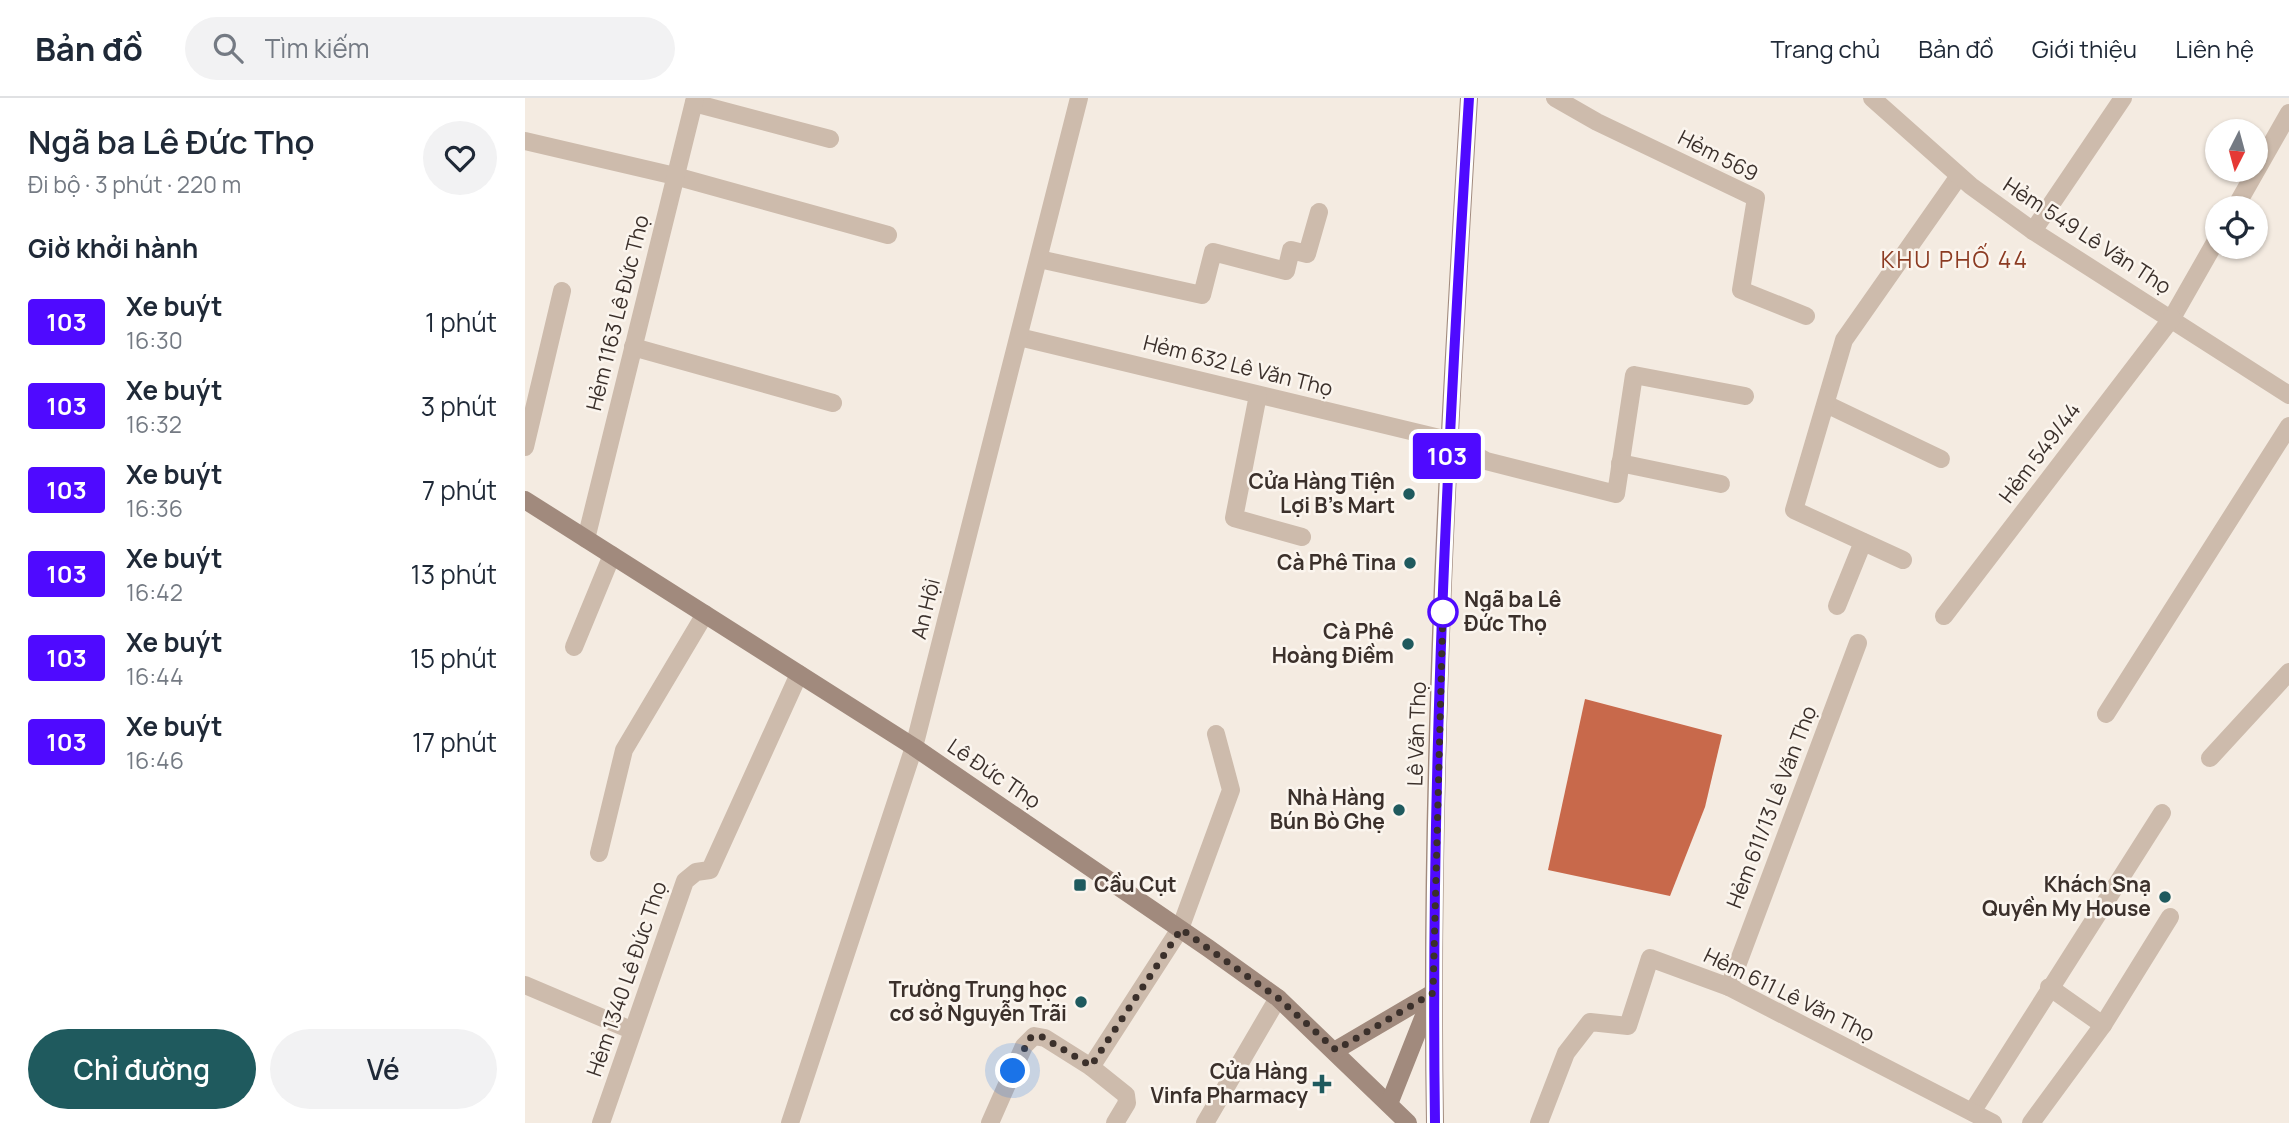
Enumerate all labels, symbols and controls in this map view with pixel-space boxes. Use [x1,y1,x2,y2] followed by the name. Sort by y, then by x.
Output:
[185,17,675,80] search box
[35,26,143,71] text: Bản đồ
[209,29,247,67] icon: search
[265,30,369,66] text: Tìm kiếm
[1771,32,1880,65] text: Trang chủ
[1918,32,1994,65] text: Bản đồ
[2032,32,2137,65] text: Giới thiệu
[2175,32,2254,65] text: Liên hệ
[28,119,315,164] text: Ngã ba Lê Đức Thọ
[2205,119,2268,182] north arrow
[2205,119,2268,259] map controls
[423,121,497,195] button: heart
[1673,123,1763,187] street label: Hẻm 569
[28,168,241,200] text: Đi bộ · 3 phút · 220 m
[1998,170,2177,300] street label: Hẻm 549 Lê Văn Thọ
[2205,196,2268,259] button: locate
[579,212,655,414] street label: Hẻm 1163 Lê Đức Thọ
[28,230,198,266] text: Giờ khởi hành
[1881,243,2029,275] district label: KHU PHỐ 44
[126,288,223,324] text: Xe buýt
[425,304,497,340] text: 1 phút
[46,305,87,338] text: 103
[126,324,183,356] text: 16:30
[1141,328,1336,402] street label: Hẻm 632 Lê Văn Thọ
[126,372,223,408] text: Xe buýt
[421,388,497,424] text: 3 phút
[46,389,87,422] text: 103
[1992,396,2086,508] street label: Hẻm 549/44
[126,408,182,440] text: 16:32
[1407,433,1487,479] line badge: 103
[1427,439,1467,472] text: 103
[126,456,223,492] text: Xe buýt
[1248,467,1395,519] place label: Cửa Hàng Tiện Lợi B's Mart
[422,472,497,508] text: 7 phút
[46,473,87,506] text: 103
[1401,486,1417,502] marker: Cửa Hàng Tiện Lợi B's Mart
[126,492,183,524] text: 16:36
[126,540,223,576] text: Xe buýt
[1277,548,1396,576] place label: Cà Phê Tina
[1402,555,1418,571] marker: Cà Phê Tina
[411,556,497,592] text: 13 phút
[46,557,87,590] text: 103
[904,575,946,642] street label: An Hội
[126,576,183,608] text: 16:42
[1464,585,1561,637] place label: Ngã ba Lê Đức Thọ
[1428,597,1458,627] marker: Ngã ba Lê Đức Thọ
[1272,617,1394,669] place label: Cà Phê Hoàng Điềm
[126,624,223,660] text: Xe buýt
[1400,636,1416,652] marker: Cà Phê Hoàng Điềm
[410,640,497,676] text: 15 phút
[46,641,87,674] text: 103
[126,660,183,692] text: 16:44
[1400,681,1432,787] street label: Lê Văn Thọ
[1720,701,1823,912] street label: Hẻm 611/13 Lê Văn Thọ
[126,708,223,744] text: Xe buýt
[412,724,497,760] text: 17 phút
[46,725,87,758] text: 103
[942,732,1047,815] street label: Lê Đức Thọ
[126,744,184,776] text: 16:46
[1270,783,1385,835] place label: Nhà Hàng Bún Bò Ghẹ
[1391,802,1407,818] marker: Nhà Hàng Bún Bò Ghẹ
[1094,870,1177,898] place label: Cầu Cụt
[1982,870,2151,922] place label: Khách Snạ Quyền My House
[579,877,673,1080] street label: Hẻm 1340 Lê Đức Thọ
[1072,877,1088,893] marker: Cầu Cụt
[2157,889,2173,905] marker: Khách Snạ Quyền My House
[1699,941,1879,1048] street label: Hẻm 611 Lê Văn Thọ
[889,975,1067,1027] place label: Trường Trung học cơ sở Nguyễn Trãi
[1073,994,1089,1010] marker: Trường Trung học cơ sở Nguyễn Trãi
[28,1029,256,1109] button: Chỉ đường
[270,1029,497,1109] button: Vé
[995,1053,1030,1088] your location
[1151,1057,1308,1109] place label: Cửa Hàng Vinfa Pharmacy
[1314,1076,1330,1092] marker: Cửa Hàng Vinfa Pharmacy

